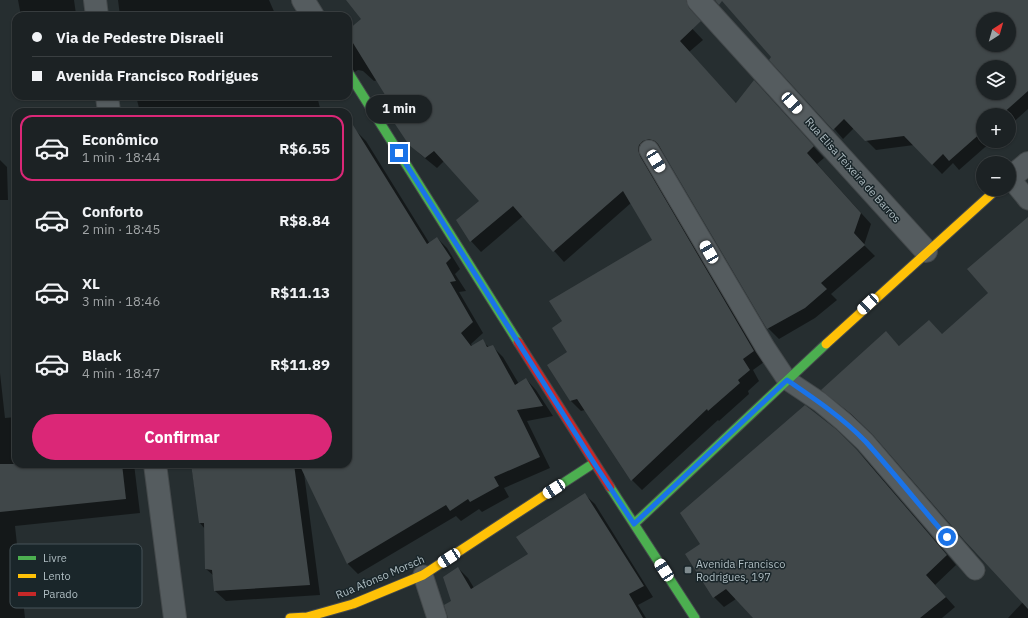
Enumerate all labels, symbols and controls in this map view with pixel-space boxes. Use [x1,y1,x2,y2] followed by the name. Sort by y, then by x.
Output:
[976,12,1016,52] north arrow
[976,12,1016,196] map controls
[56,28,224,47] text: Via de Pedestre Disraeli
[976,60,1016,100] button: layers
[56,66,259,85] text: Avenida Francisco Rodrigues
[780,90,804,116] car
[366,95,432,123] callout: 1 min
[382,100,416,117] text: 1 min
[976,108,1016,148] button: +
[802,115,904,225] street label: Rua Elisa Teixeira de Barros
[34,130,70,166] icon: car
[82,130,158,149] text: Econômico
[279,139,330,158] text: R$6.55
[390,144,408,162] route end
[645,148,667,174] car
[82,149,160,166] text: 1 min · 18:44
[976,156,1016,196] button: −
[34,202,70,238] icon: car
[82,202,143,221] text: Conforto
[279,211,330,230] text: R$8.84
[82,221,160,238] text: 2 min · 18:45
[698,239,720,265] car
[34,274,70,310] icon: car
[82,274,100,293] text: XL
[270,283,330,302] text: R$11.13
[855,291,881,317] car
[82,293,160,310] text: 3 min · 18:46
[34,346,70,382] icon: car
[82,346,122,365] text: Black
[270,355,330,374] text: R$11.89
[82,365,160,382] text: 4 min · 18:47
[32,414,332,460] button: Confirmar
[541,477,567,501] car
[938,528,956,546] route start
[10,544,142,608] legend
[436,546,462,570] car
[43,551,67,565] text: Livre
[333,552,427,602] street label: Rua Afonso Morsch
[652,557,676,583] car
[696,557,785,584] place label: Avenida Francisco Rodrigues, 197
[683,565,693,575] marker: Avenida Francisco Rodrigues, 197
[43,569,71,583] text: Lento
[43,587,78,601] text: Parado

